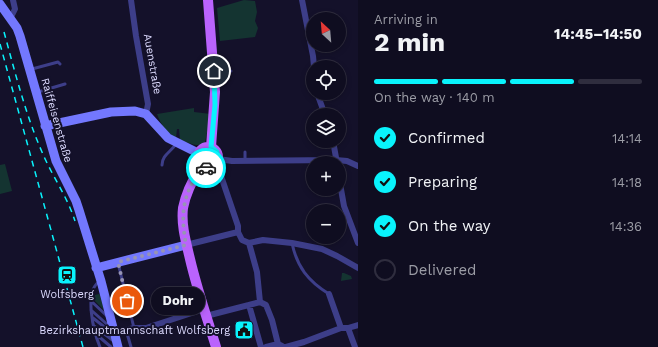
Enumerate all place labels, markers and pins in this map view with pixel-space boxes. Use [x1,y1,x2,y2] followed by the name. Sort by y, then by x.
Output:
[197,54,231,88] pin
[56,264,78,286] station icon: Wolfsberg
[110,284,144,318] pin
[151,287,205,315] callout: Dohr
[40,288,94,301] place label: Wolfsberg
[233,319,255,341] public building icon: Bezirkshauptmannschaft Wolfsberg
[39,324,230,337] place label: Bezirkshauptmannschaft Wolfsberg

